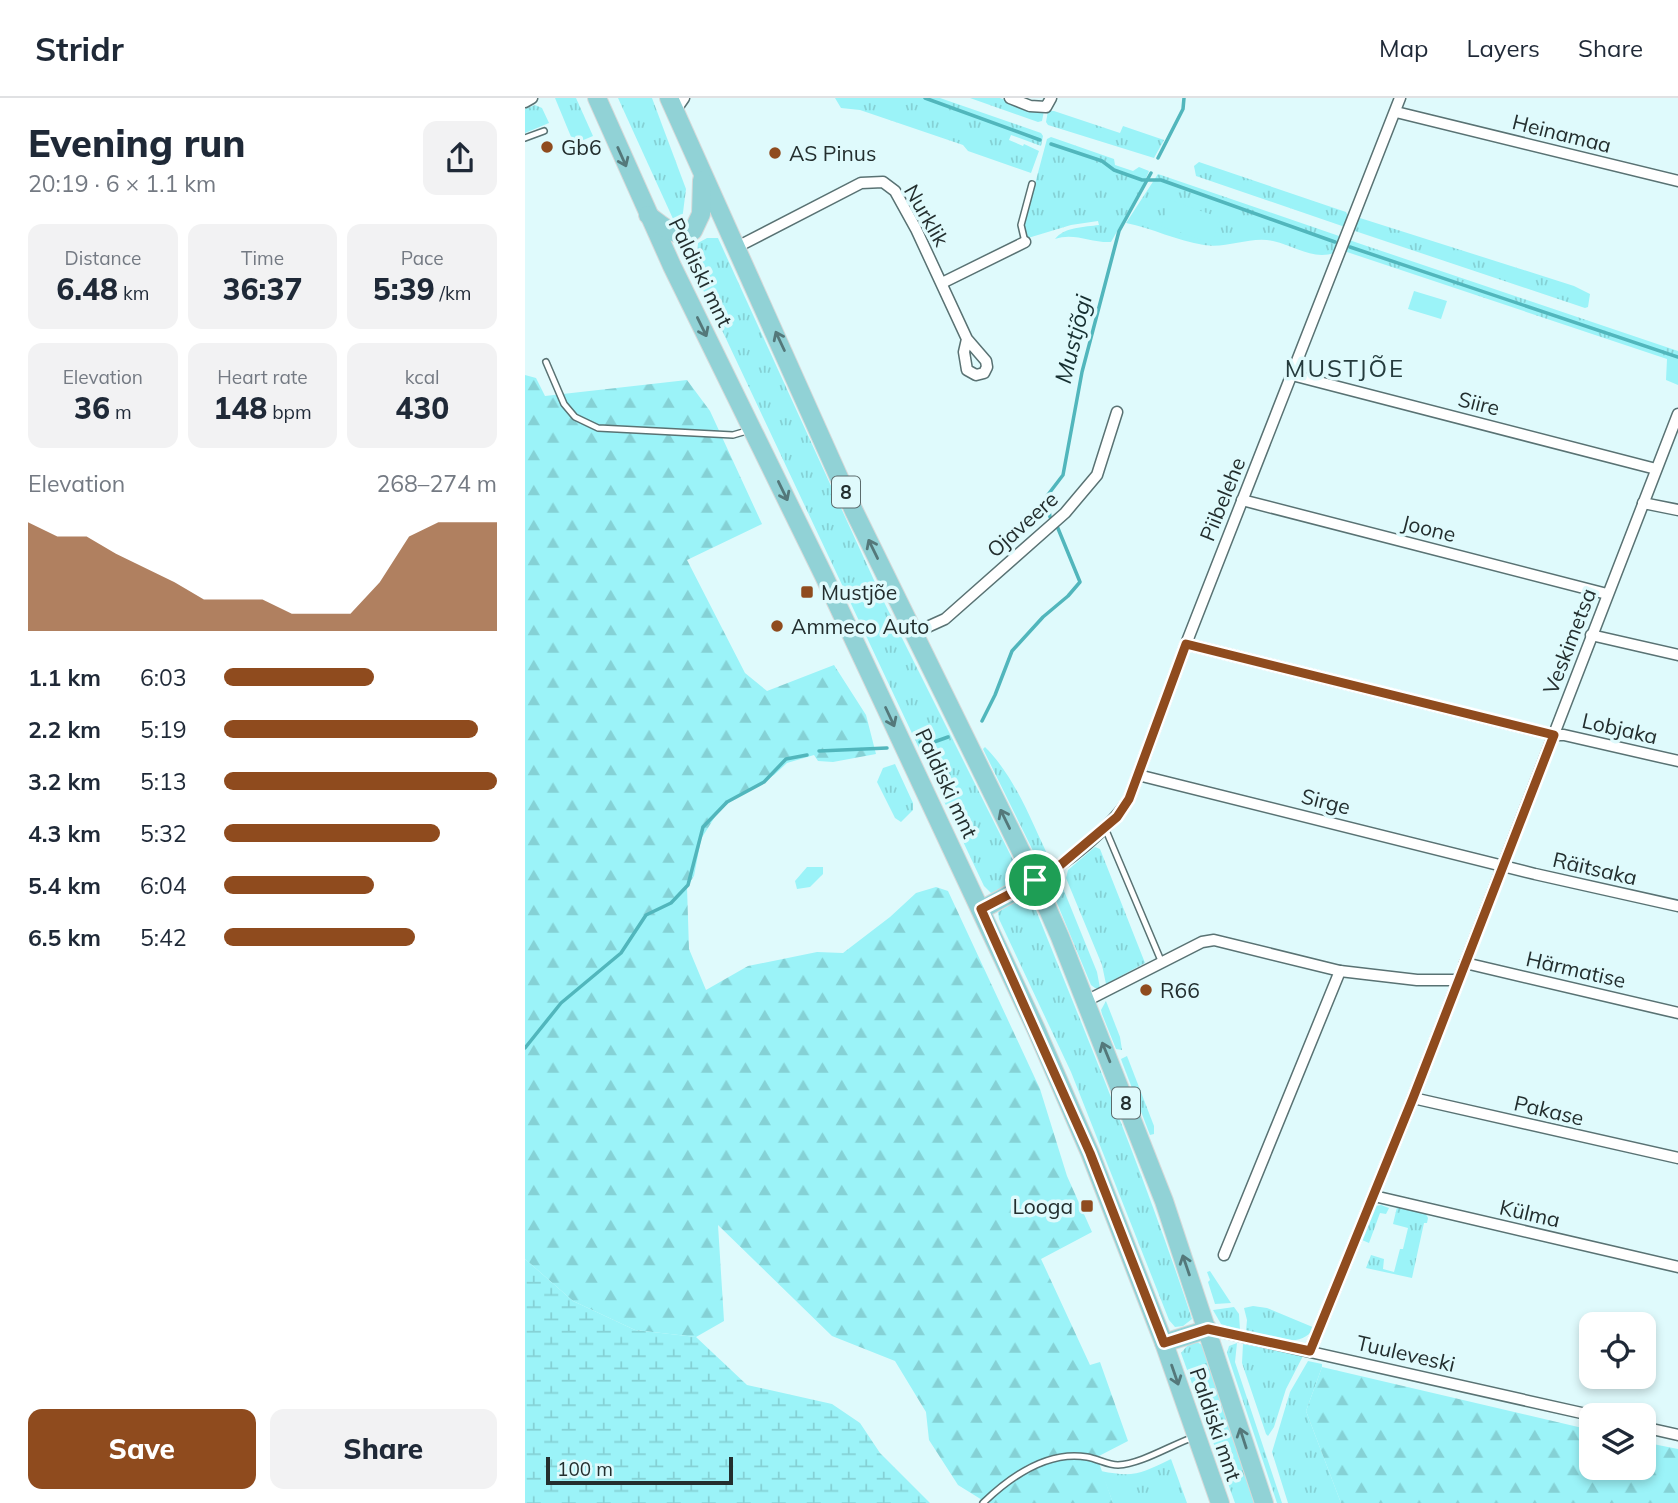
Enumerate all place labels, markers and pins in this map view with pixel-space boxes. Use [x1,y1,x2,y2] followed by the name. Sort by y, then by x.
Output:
[561,134,602,160] place label: Gb6
[539,139,555,155] marker: Gb6
[789,140,876,166] place label: AS Pinus
[767,145,783,161] marker: AS Pinus
[821,579,897,605] place label: Mustjõe
[799,584,815,600] marker: Mustjõe
[791,613,929,639] place label: Ammeco Auto
[769,618,785,634] marker: Ammeco Auto
[1005,850,1065,910] pin
[1160,977,1200,1003] place label: R66
[1138,982,1154,998] marker: R66
[1012,1193,1073,1219] place label: Looga
[1079,1198,1095,1214] marker: Looga

